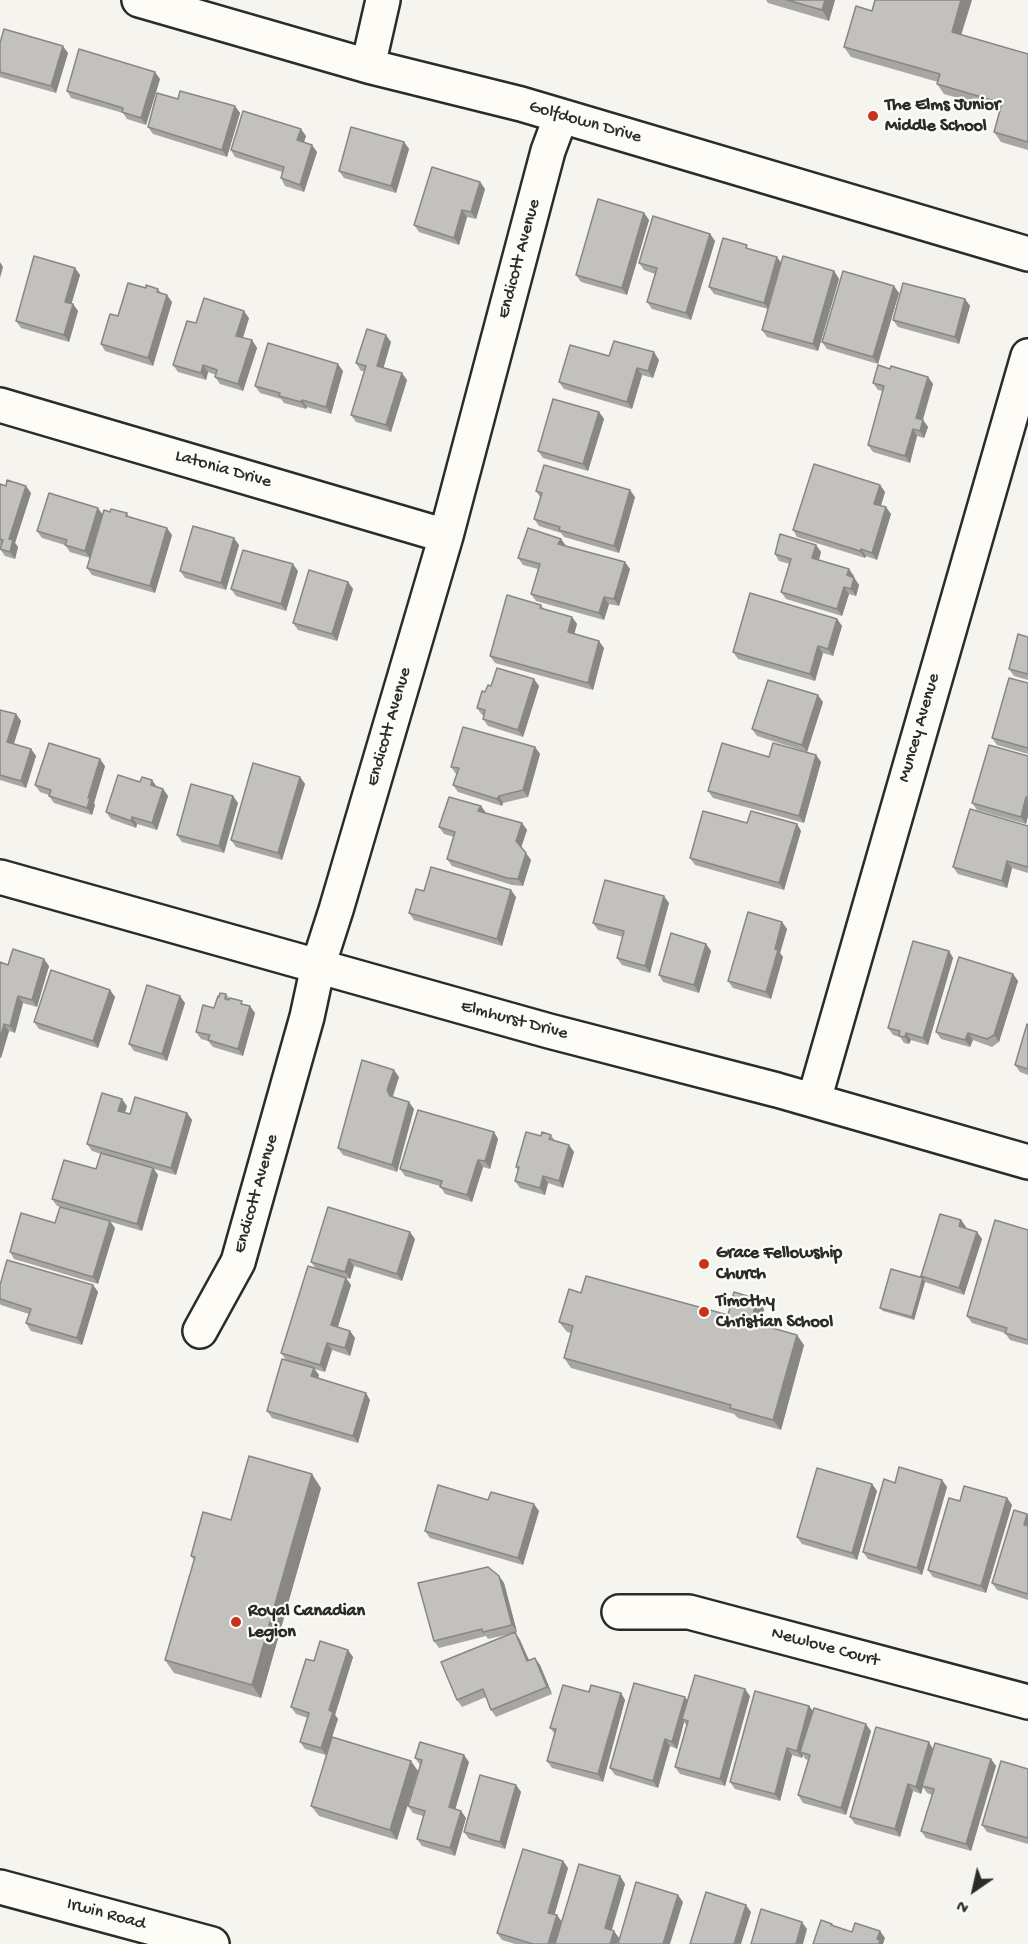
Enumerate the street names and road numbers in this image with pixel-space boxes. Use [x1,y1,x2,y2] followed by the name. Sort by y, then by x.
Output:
[526,97,644,149] street label: Golfdown Drive
[494,197,546,321] street label: Endicott Avenue
[172,446,274,494] street label: Latonia Drive
[363,665,417,789] street label: Endicott Avenue
[894,671,946,785] street label: Muncey Avenue
[458,996,570,1046] street label: Elmhurst Drive
[230,1132,284,1256] street label: Endicott Avenue
[769,1623,881,1673] street label: Newlove Court
[64,1894,148,1936] street label: Irwin Road

